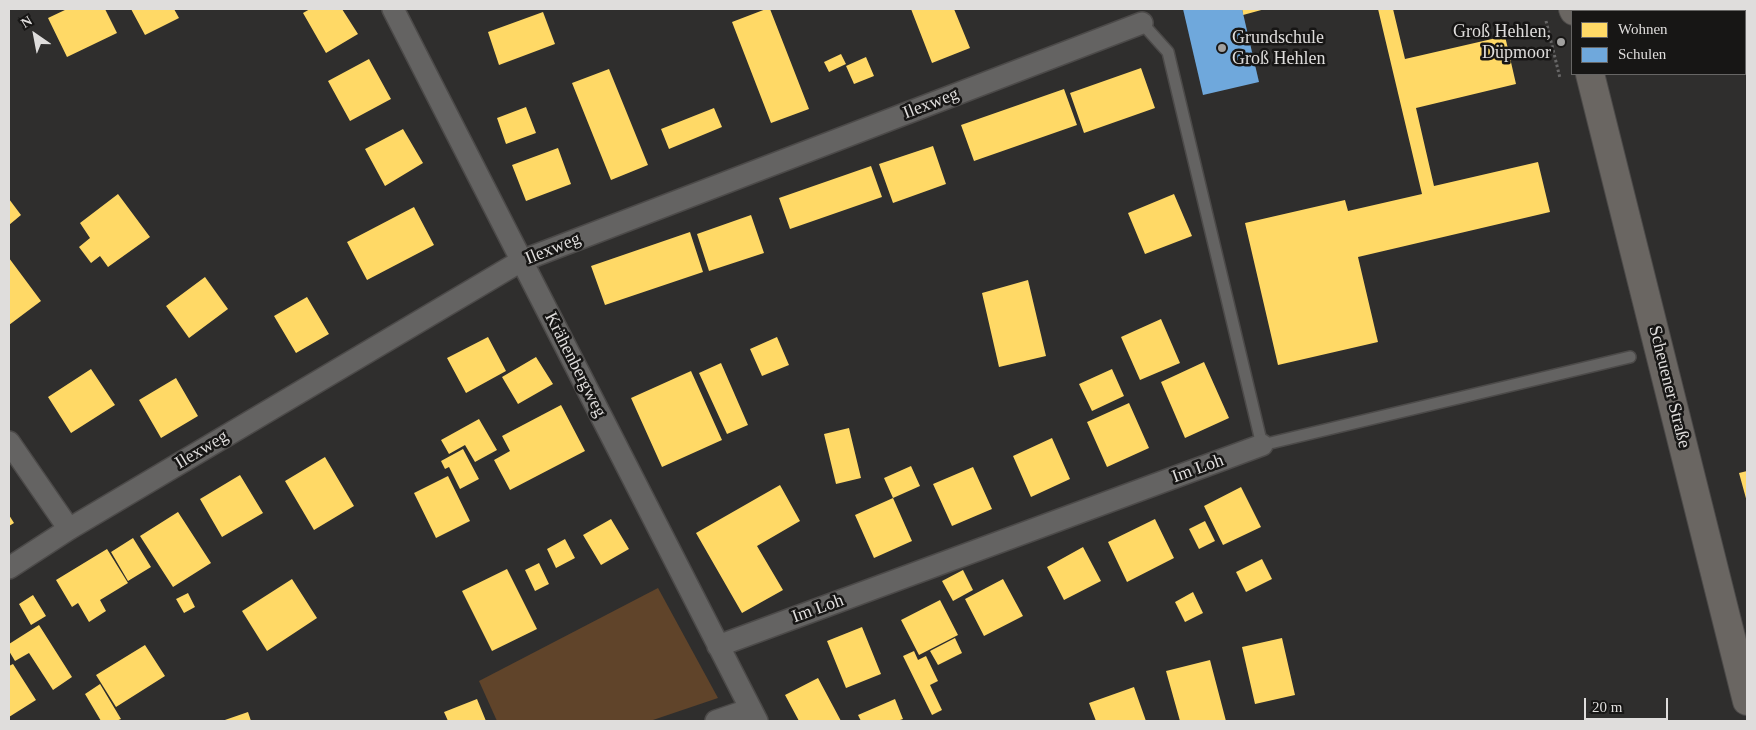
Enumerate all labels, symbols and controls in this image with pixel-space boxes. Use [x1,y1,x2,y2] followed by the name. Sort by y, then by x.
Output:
[10,10,60,60] north arrow
[1571,10,1746,75] legend
[18,13,35,31] text: N
[1453,21,1551,64] place label: Groß Hehlen, Düpmoor
[1618,21,1668,37] text: Wohnen
[1232,27,1325,70] place label: Grundschule Groß Hehlen
[1555,36,1567,48] marker: Groß Hehlen, Düpmoor
[1216,42,1228,54] marker: Grundschule Groß Hehlen
[1618,46,1666,62] text: Schulen
[900,84,962,124] street label: Ilexweg
[522,228,584,270] street label: Ilexweg
[539,309,611,421] street label: Krähenbergweg
[1643,324,1695,450] street label: Scheuener Straße
[172,426,232,474] street label: Ilexweg
[1169,450,1227,488] street label: Im Loh
[789,590,847,628] street label: Im Loh
[1586,688,1670,720] scale bar
[1592,699,1622,715] text: 20 m

